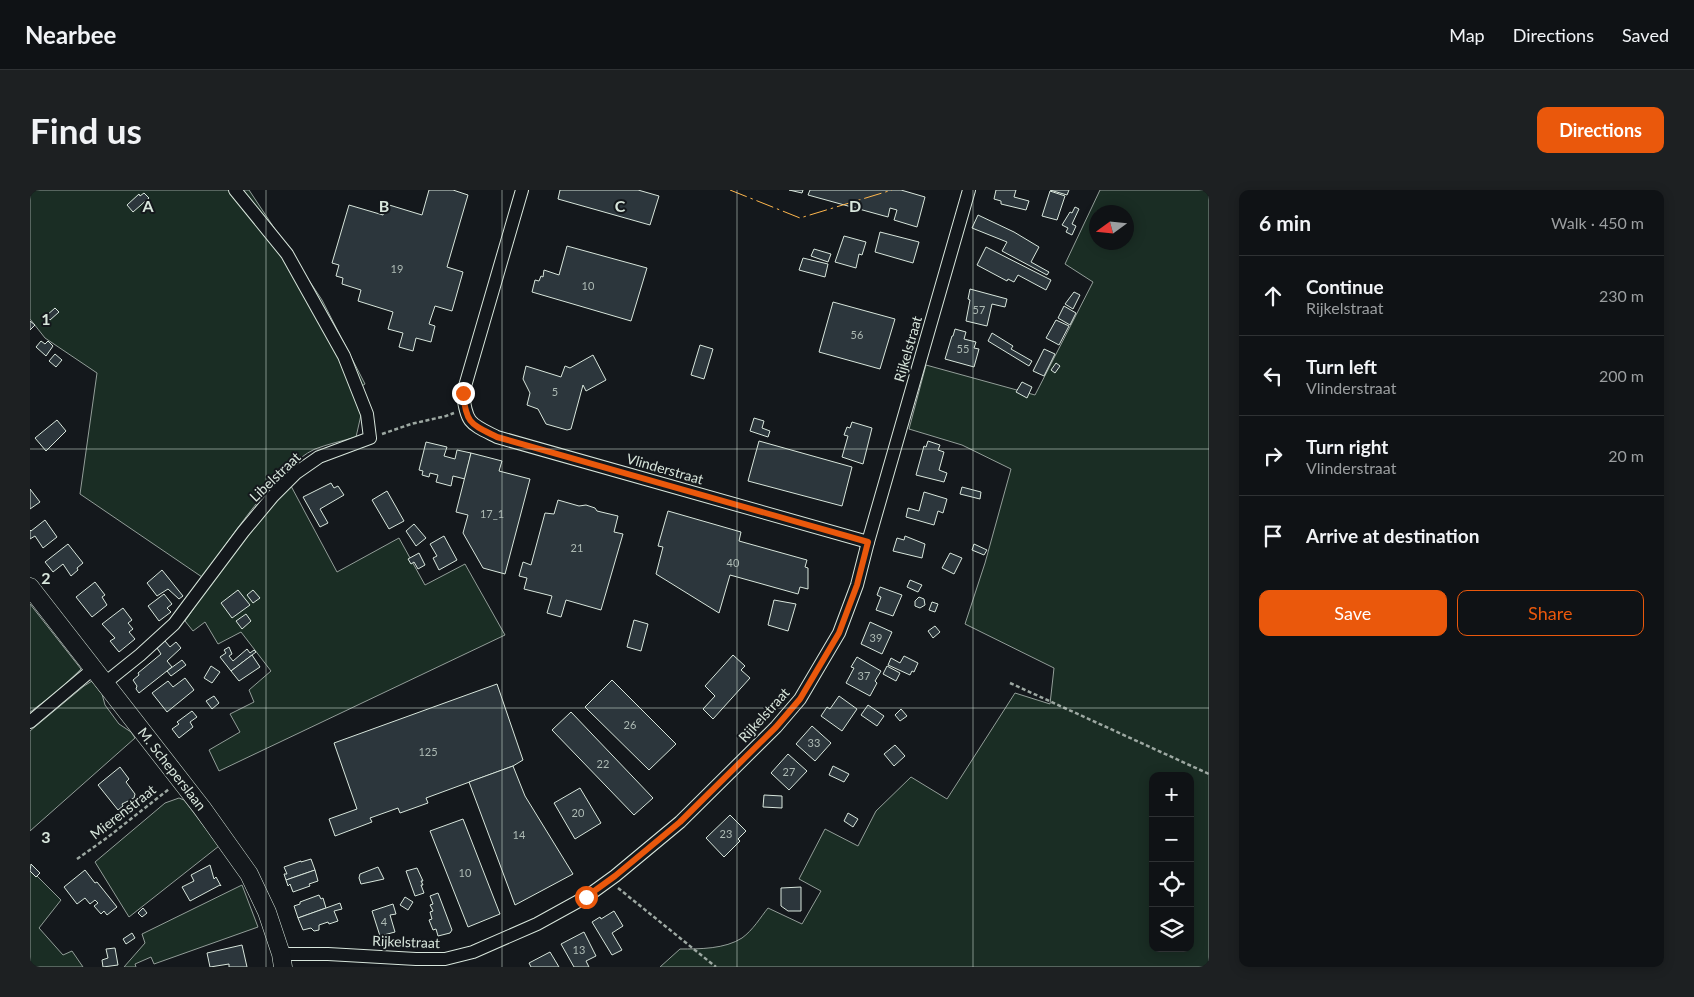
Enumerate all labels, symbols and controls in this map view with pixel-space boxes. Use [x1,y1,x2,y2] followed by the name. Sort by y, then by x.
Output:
[25,20,116,49] text: Nearbee
[1449,24,1485,46] text: Map
[1513,24,1594,46] text: Directions
[1622,24,1669,46] text: Saved
[1537,107,1664,153] button: Directions
[30,109,142,151] text: Find us
[141,196,154,215] text: A
[379,196,389,215] text: B
[615,196,626,215] text: C
[849,196,861,215] text: D
[1089,205,1134,250] north arrow
[1259,210,1311,235] text: 6 min
[1551,213,1644,232] text: Walk · 450 m
[391,262,403,275] house number: 19
[1306,275,1384,298] text: Continue
[582,279,595,292] house number: 10
[1259,282,1287,310] icon: ahead
[1599,286,1644,305] text: 230 m
[1306,298,1383,317] text: Rijkelstraat
[973,303,985,316] house number: 57
[41,309,51,328] text: 1
[890,314,925,384] street label: Rijkelstraat
[851,328,863,341] house number: 56
[957,342,969,355] house number: 55
[1306,355,1377,378] text: Turn left
[1259,362,1287,390] icon: left
[1599,366,1644,385] text: 200 m
[1306,378,1396,397] text: Vlinderstraat
[452,382,475,405] route end
[552,385,558,398] house number: 5
[1306,435,1388,458] text: Turn right
[1259,442,1287,470] icon: right
[1608,446,1644,465] text: 20 m
[246,448,304,505] street label: Libelstraat
[625,449,706,488] street label: Vlinderstraat
[1306,458,1396,477] text: Vlinderstraat
[480,507,504,520] house number: 17_1
[1259,522,1287,550] icon: arrive
[1306,524,1479,547] text: Arrive at destination
[571,541,583,554] house number: 21
[727,556,740,569] house number: 40
[41,568,51,587] text: 2
[1259,590,1447,636] button: Save
[1457,590,1644,636] button: Share
[870,631,882,644] house number: 39
[858,669,870,682] house number: 37
[735,684,793,746] street label: Rijkelstraat
[624,718,636,731] house number: 26
[135,724,210,814] street label: M. Scheperslaan
[808,736,820,749] house number: 33
[418,745,438,758] house number: 125
[597,757,609,770] house number: 22
[783,765,795,778] house number: 27
[1149,772,1194,952] map controls
[1149,772,1194,817] button: +
[86,781,159,842] street label: Mierenstraat
[572,806,585,819] house number: 20
[1149,817,1194,862] button: −
[41,827,51,846] text: 3
[720,827,732,840] house number: 23
[513,828,526,841] house number: 14
[1149,862,1194,907] button: locate
[459,866,472,879] house number: 10
[575,886,598,909] route start
[1149,907,1194,952] button: layers
[381,915,388,928] house number: 4
[372,932,440,951] street label: Rijkelstraat
[573,943,585,956] house number: 13

